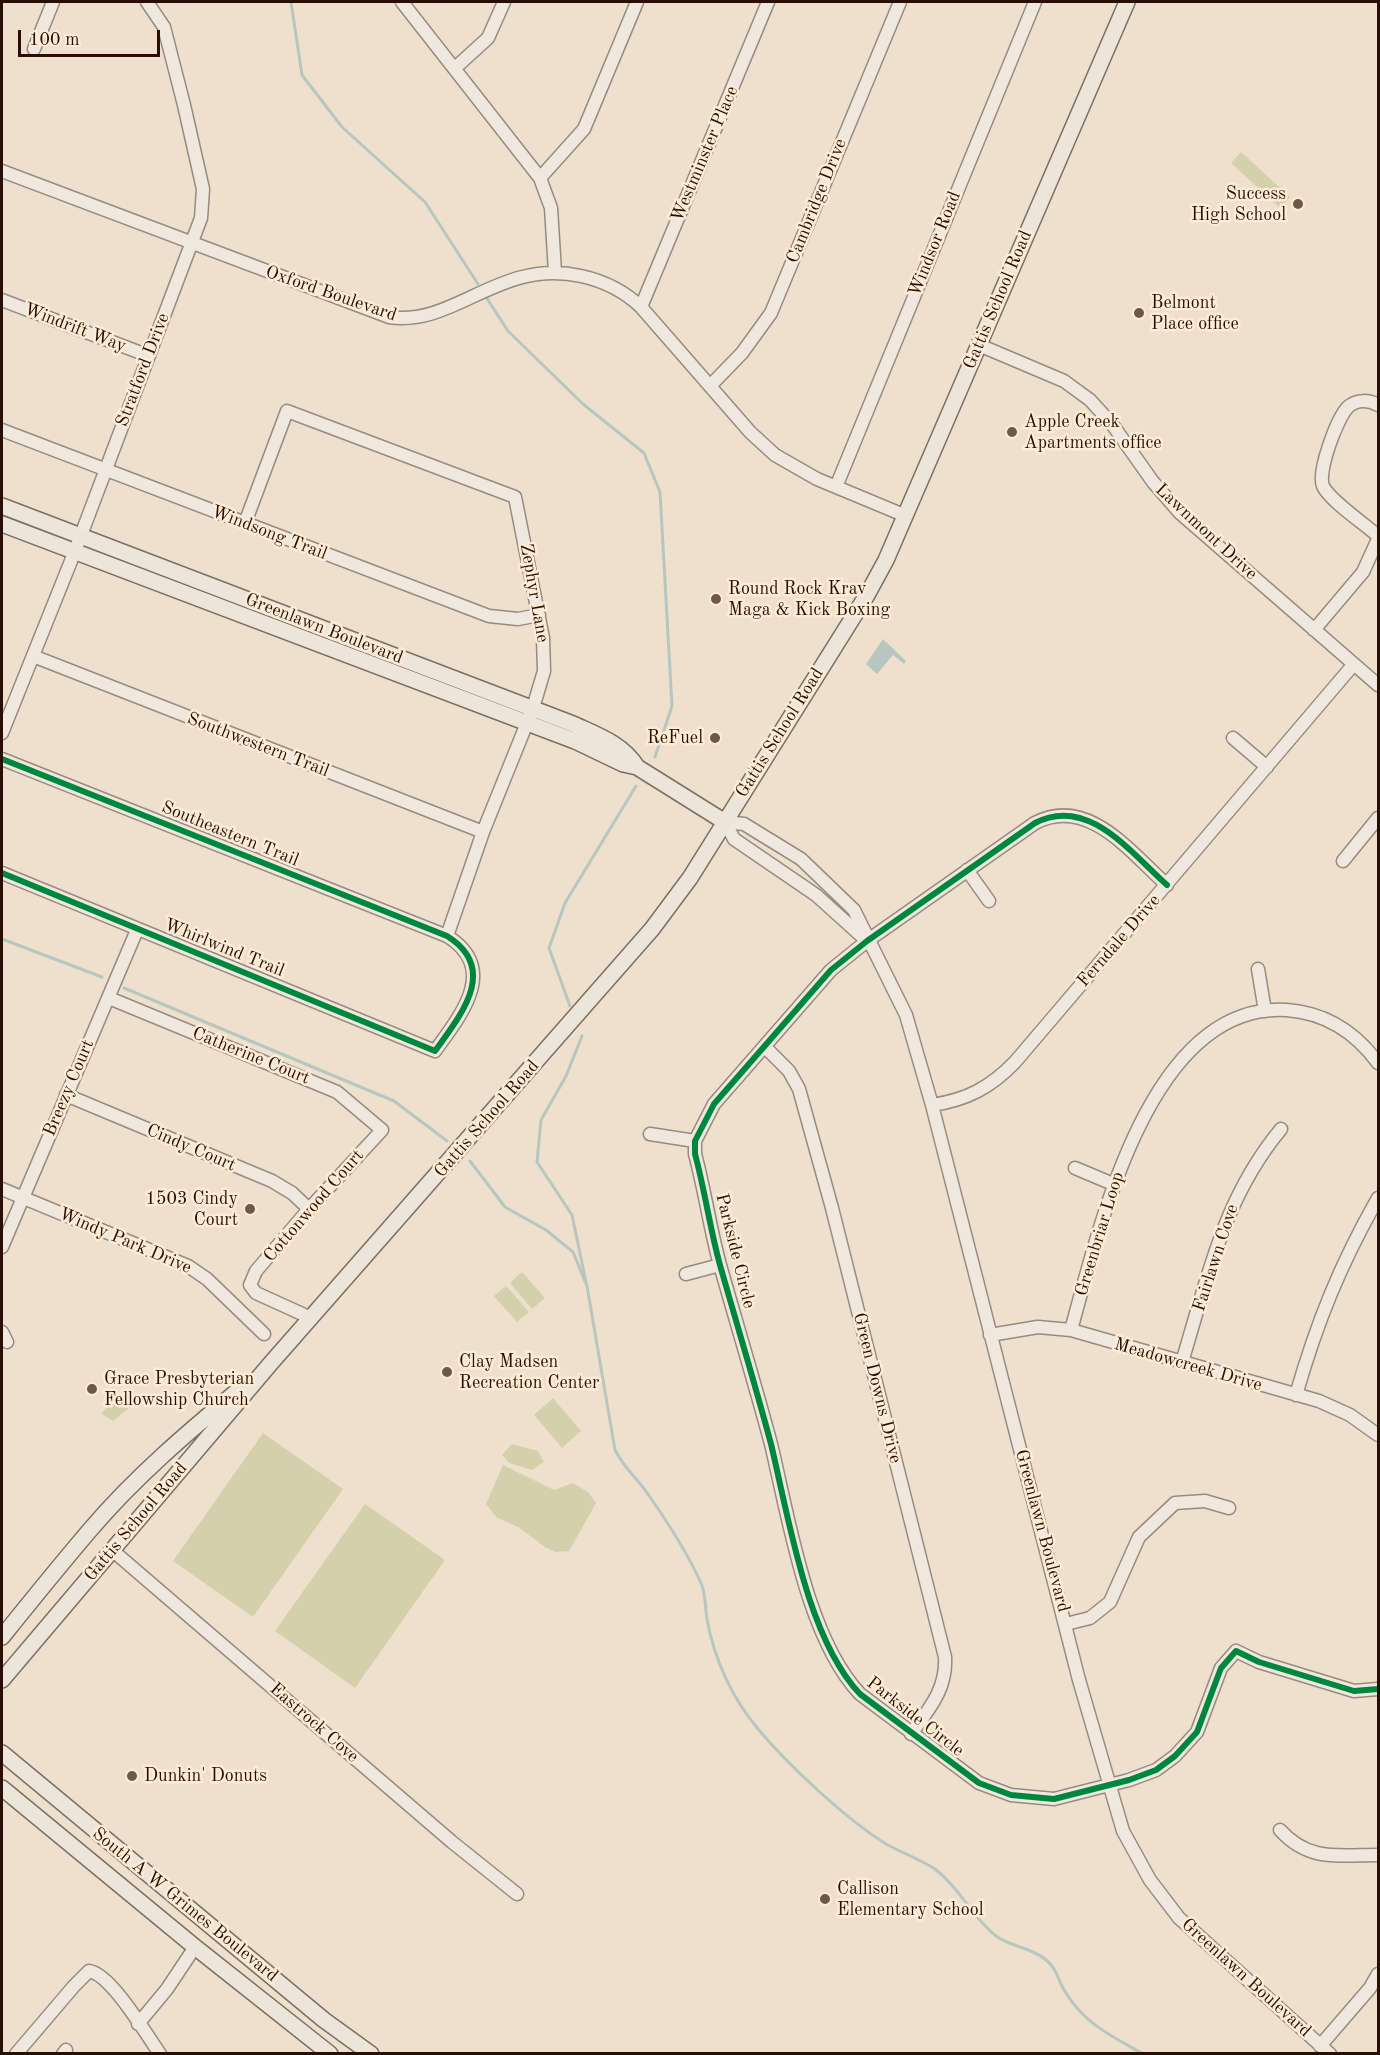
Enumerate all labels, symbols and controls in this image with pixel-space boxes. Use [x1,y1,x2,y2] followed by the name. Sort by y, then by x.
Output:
[21,18,164,56] scale bar
[29,31,80,49] text: 100 m
[667,83,743,225] street label: Westminster Place
[782,136,852,266] street label: Cambridge Drive
[1191,183,1286,226] place label: Success High School
[904,188,966,300] street label: Windsor Road
[1291,197,1305,211] marker: Success High School
[959,227,1037,373] street label: Gattis School Road
[263,261,399,327] street label: Oxford Boulevard
[1151,292,1239,334] place label: Belmont Place office
[21,299,129,357] street label: Windrift Way
[1132,306,1146,320] marker: Belmont Place office
[111,310,175,430] street label: Stratford Drive
[1024,411,1162,454] place label: Apple Creek Apartments office
[1005,425,1019,439] marker: Apple Creek Apartments office
[1150,479,1262,585] street label: Lawnmont Drive
[208,501,330,565] street label: Windsong Trail
[515,542,553,644] street label: Zephyr Lane
[728,578,890,620] place label: Round Rock Krav Maga & Kick Boxing
[242,589,406,669] street label: Greenlawn Boulevard
[709,592,723,606] marker: Round Rock Krav Maga & Kick Boxing
[731,664,829,802] street label: Gattis School Road
[184,708,332,782] street label: Southwestern Trail
[647,727,703,749] place label: ReFuel
[708,731,722,745] marker: ReFuel
[158,797,302,871] street label: Southeastern Trail
[1073,890,1165,992] street label: Ferndale Drive
[161,914,287,982] street label: Whirlwind Trail
[189,1023,313,1089] street label: Catherine Court
[39,1036,99,1140] street label: Breezy Court
[430,1056,544,1182] street label: Gattis School Road
[143,1120,239,1176] street label: Cindy Court
[259,1145,369,1267] street label: Cottonwood Court
[1071,1169,1129,1299] street label: Greenbriar Loop
[146,1188,238,1230] place label: 1503 Cindy Court
[710,1191,760,1311] street label: Parkside Circle
[243,1202,257,1216] marker: 1503 Cindy Court
[1189,1202,1243,1314] street label: Fairlawn Cove
[55,1203,195,1279] street label: Windy Park Drive
[848,1311,906,1465] street label: Green Downs Drive
[1112,1334,1264,1396] street label: Meadowcreek Drive
[459,1351,599,1394] place label: Clay Madsen Recreation Center
[440,1365,454,1379] marker: Clay Madsen Recreation Center
[104,1368,254,1410] place label: Grace Presbyterian Fellowship Church
[85,1382,99,1396] marker: Grace Presbyterian Fellowship Church
[1010,1447,1074,1615] street label: Greenlawn Boulevard
[80,1458,192,1586] street label: Gattis School Road
[862,1672,968,1762] street label: Parkside Circle
[265,1678,363,1768] street label: Eastrock Cove
[144,1765,267,1787] place label: Dunkin' Donuts
[125,1769,139,1783] marker: Dunkin' Donuts
[88,1823,282,1987] street label: South A W Grimes Boulevard
[837,1878,984,1920] place label: Callison Elementary School
[818,1892,832,1906] marker: Callison Elementary School
[1177,1914,1315,2042] street label: Greenlawn Boulevard

